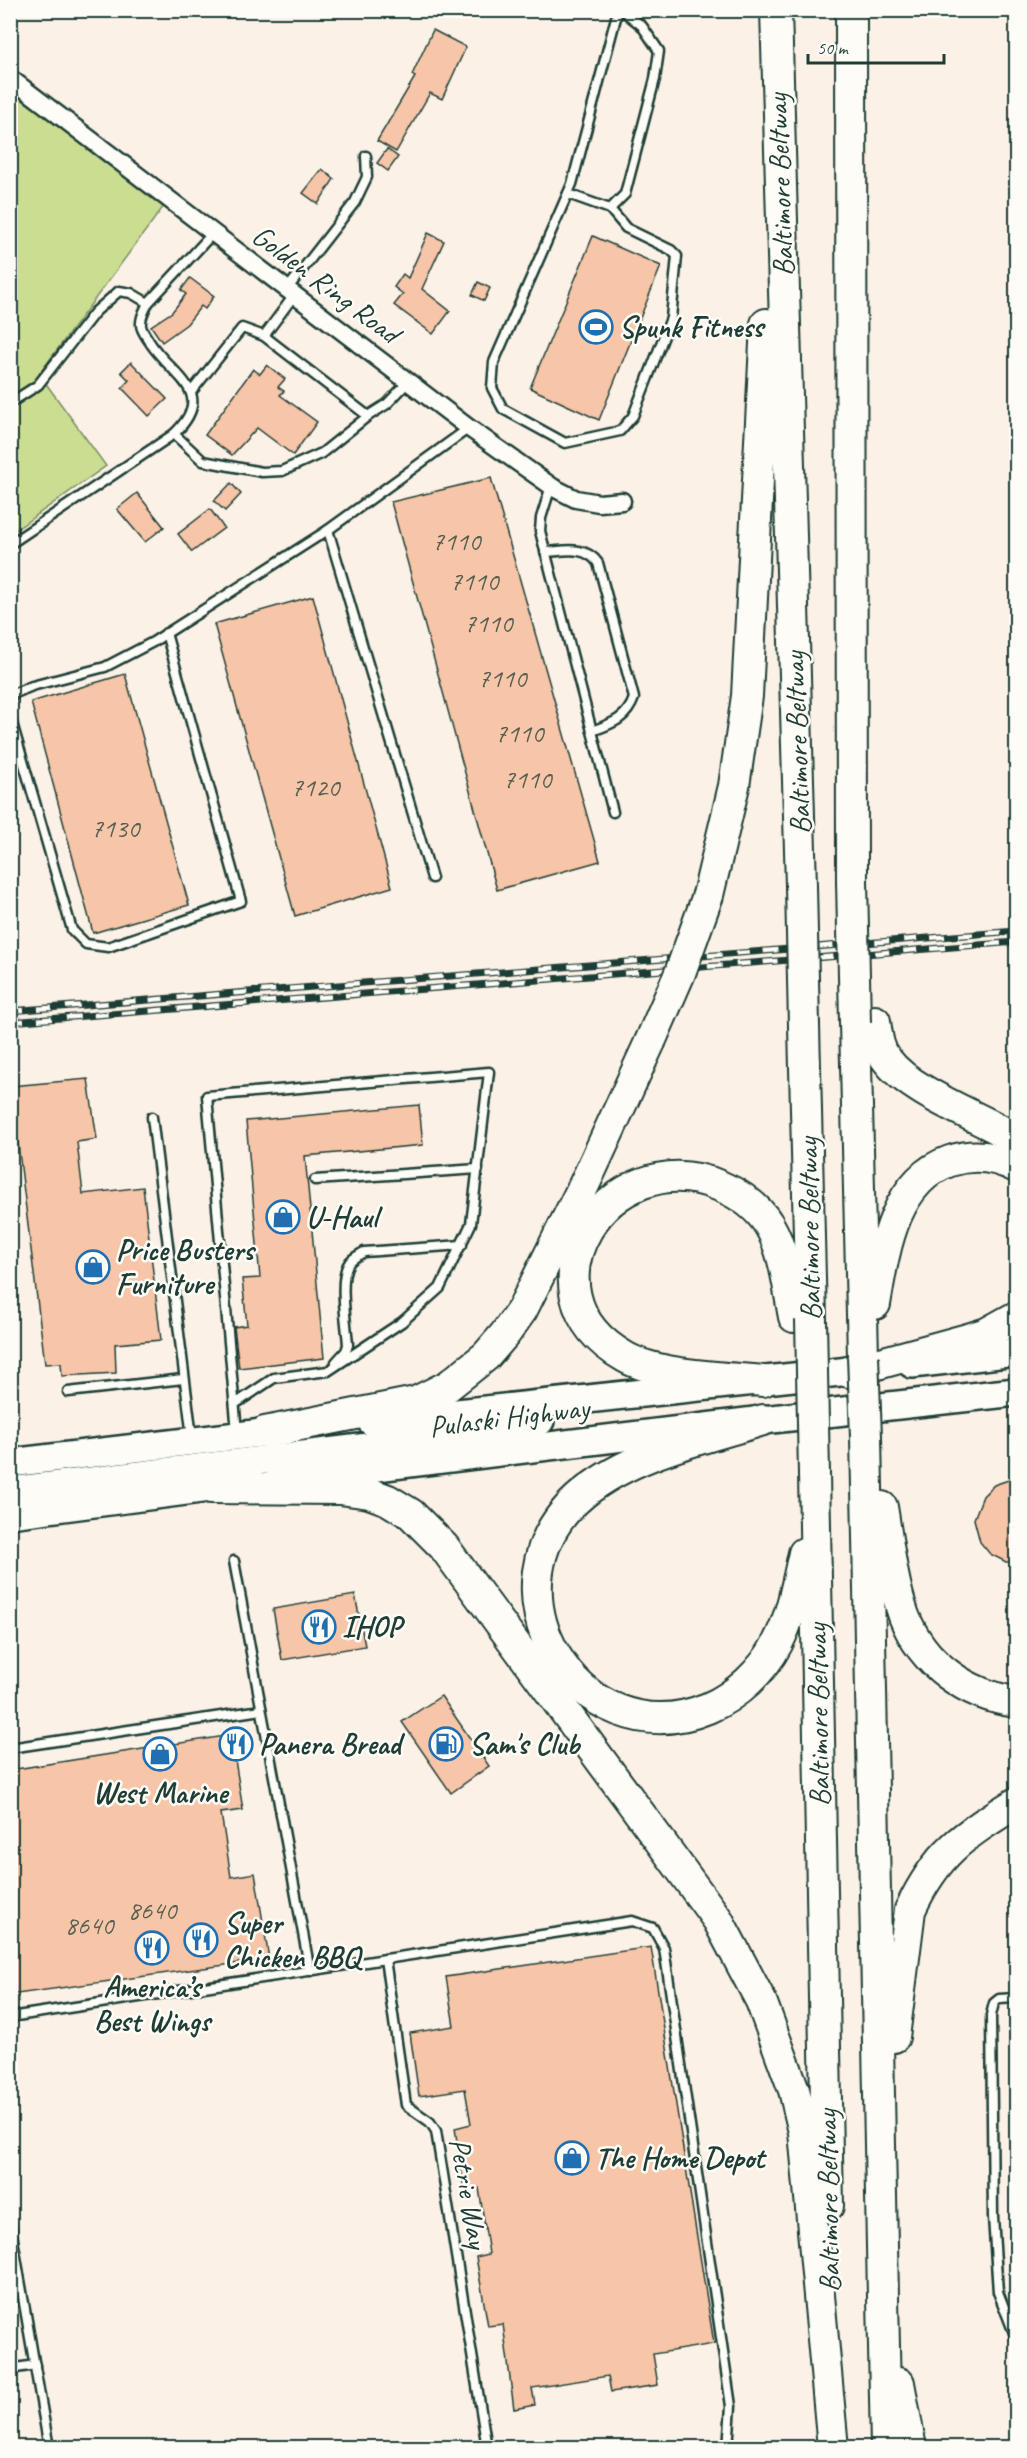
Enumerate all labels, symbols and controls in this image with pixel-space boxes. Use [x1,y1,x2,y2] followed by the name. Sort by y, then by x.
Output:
[808,27,944,65] scale bar
[817,37,850,59] text: 50 m
[758,91,802,277] street label: Baltimore Beltway
[245,216,411,354] street label: Golden Ring Road
[619,308,767,346] place label: Spunk Fitness
[578,309,614,345] sports icon: Spunk Fitness
[432,524,482,558] house number: 7110
[450,564,500,598] house number: 7110
[464,606,514,640] house number: 7110
[775,649,819,835] street label: Baltimore Beltway
[478,661,528,695] house number: 7110
[495,716,545,750] house number: 7110
[503,762,553,796] house number: 7110
[291,770,341,804] house number: 7120
[91,811,141,845] house number: 7130
[788,1135,830,1321] street label: Baltimore Beltway
[306,1198,383,1236] place label: U-Haul
[265,1199,301,1235] shop icon: U-Haul
[116,1231,257,1303] place label: Price Busters Furniture
[75,1249,111,1285] shop icon: Price Busters Furniture
[427,1388,594,1446] street label: Pulaski Highway
[342,1608,406,1646] place label: IHOP
[301,1609,337,1645] restaurant icon: IHOP
[797,1621,839,1807] street label: Baltimore Beltway
[259,1725,405,1763] place label: Panera Bread
[469,1725,582,1763] place label: Sam's Club
[218,1726,254,1762] restaurant icon: Panera Bread
[428,1726,464,1762] fuel station icon: Sam's Club
[142,1736,178,1772] shop icon: West Marine
[93,1774,230,1812] place label: West Marine
[128,1893,178,1927] house number: 8640
[224,1904,364,1976] place label: Super Chicken BBQ
[65,1908,115,1942] house number: 8640
[183,1922,219,1958] restaurant icon: Super Chicken BBQ
[134,1930,170,1966] restaurant icon: America’s Best Wings
[94,1968,214,2040] place label: America’s Best Wings
[807,2107,849,2293] street label: Baltimore Beltway
[441,2135,498,2254] street label: Petrie Way
[595,2139,767,2177] place label: The Home Depot
[554,2140,590,2176] shop icon: The Home Depot

